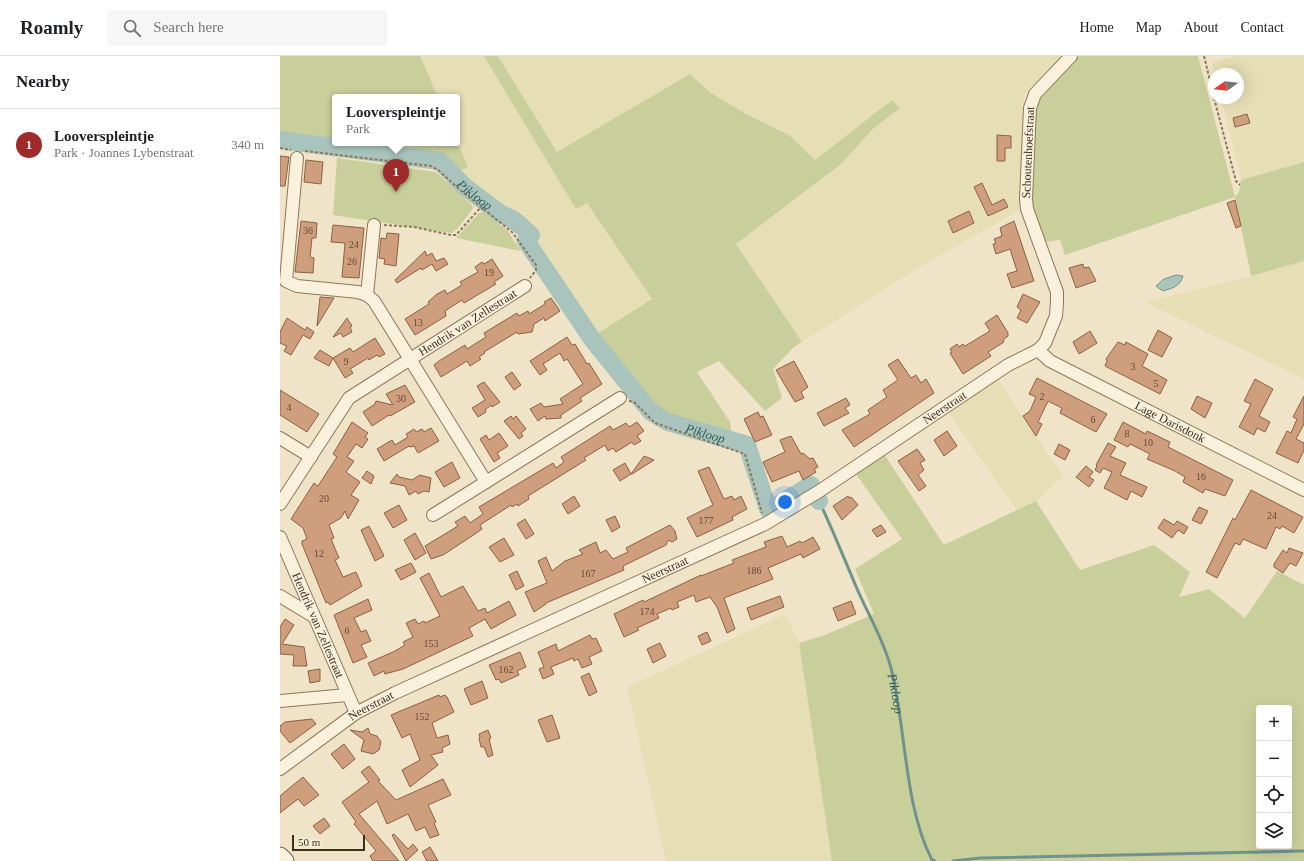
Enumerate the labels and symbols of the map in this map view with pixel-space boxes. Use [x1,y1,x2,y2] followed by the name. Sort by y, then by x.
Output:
[1208,68,1244,104] north arrow
[1019,105,1037,199] street label: Schoutenhoefstraat
[383,159,409,192] pin: 1
[454,176,496,213] water label: Pikloop
[303,225,313,236] house number: 36
[349,239,359,250] house number: 24
[347,256,357,267] house number: 26
[484,267,494,278] house number: 19
[416,286,520,359] street label: Hendrik van Zellestraat
[413,317,423,328] house number: 13
[344,356,349,367] house number: 9
[1131,361,1136,372] house number: 3
[1154,378,1159,389] house number: 5
[920,388,969,427] street label: Neerstraat
[1040,391,1045,402] house number: 2
[396,393,406,404] house number: 30
[1133,398,1208,446] street label: Lage Darisdonk
[287,402,292,413] house number: 4
[1091,414,1096,425] house number: 6
[683,420,727,446] water label: Pikloop
[1125,428,1130,439] house number: 8
[1143,437,1153,448] house number: 10
[1196,471,1206,482] house number: 16
[775,492,795,512] your location
[319,493,329,504] house number: 20
[1267,510,1277,521] house number: 24
[699,515,714,526] house number: 177
[314,548,324,559] house number: 12
[640,553,691,586] street label: Neerstraat
[747,565,762,576] house number: 186
[581,568,596,579] house number: 167
[289,570,347,681] street label: Hendrik van Zellestraat
[640,606,655,617] house number: 174
[345,625,350,636] house number: 6
[424,638,439,649] house number: 153
[499,664,514,675] house number: 162
[885,671,907,715] water label: Pikloop
[345,688,396,723] street label: Neerstraat
[415,711,430,722] house number: 152
[292,833,365,852] scale bar

